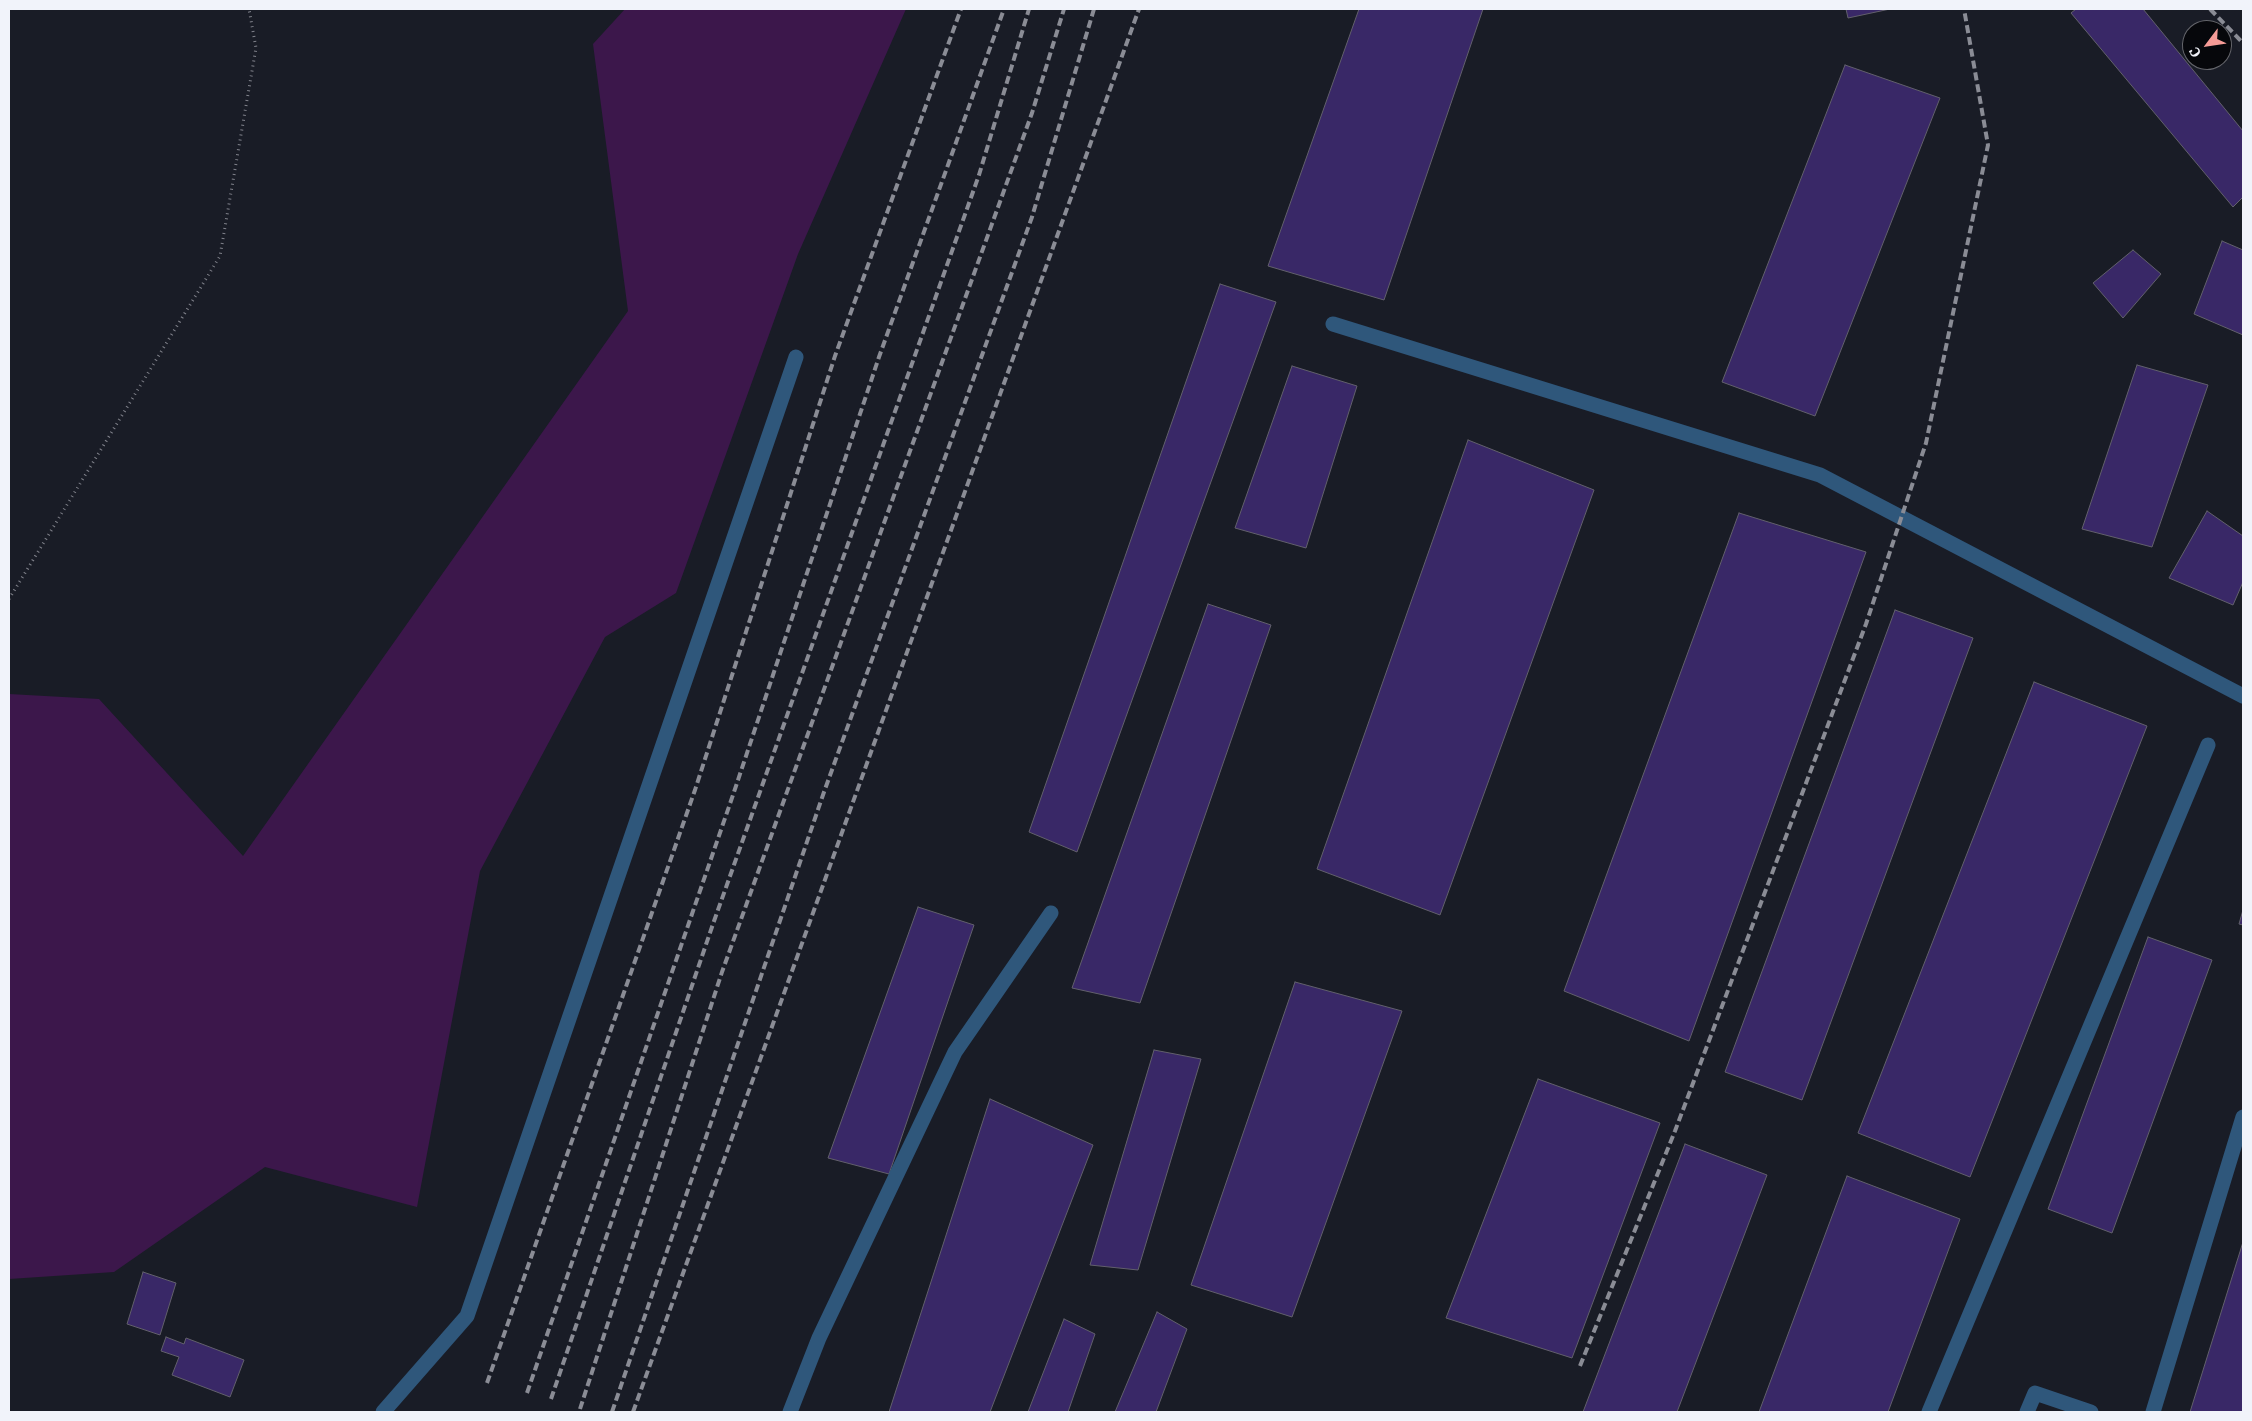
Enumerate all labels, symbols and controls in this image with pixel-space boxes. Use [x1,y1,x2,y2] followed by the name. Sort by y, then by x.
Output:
[2182,20,2232,70] north arrow
[2185,44,2205,61] text: С

